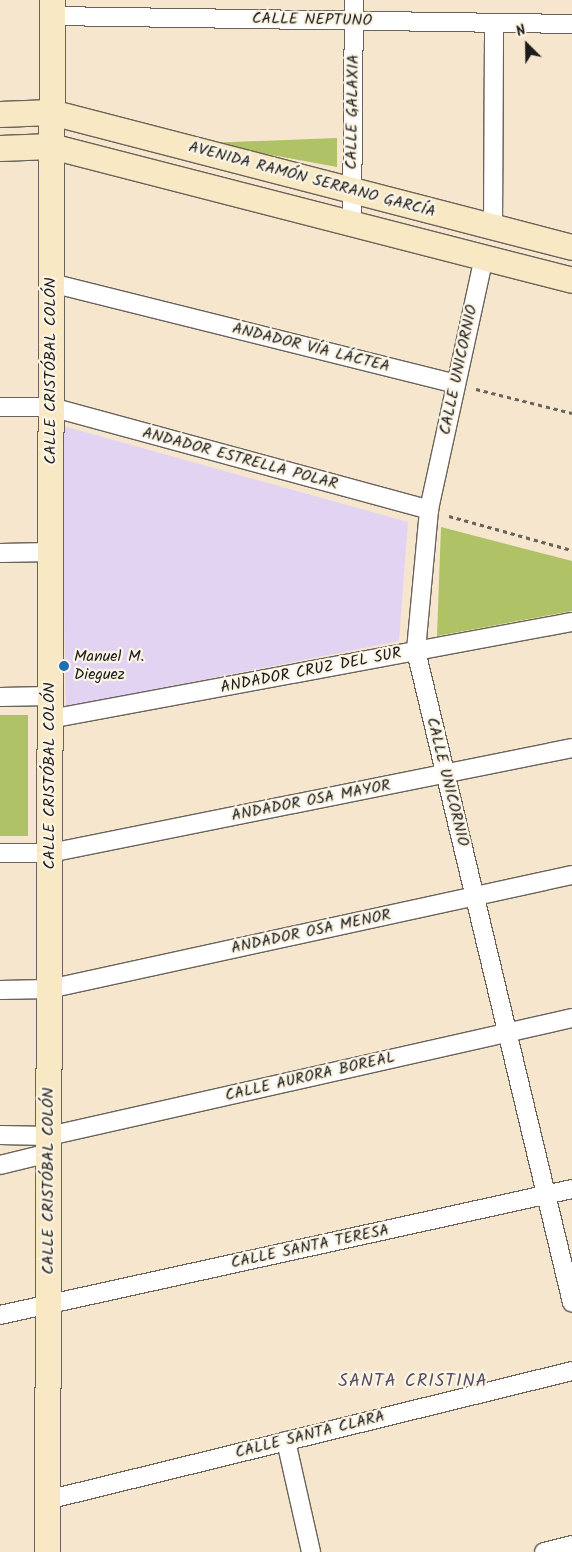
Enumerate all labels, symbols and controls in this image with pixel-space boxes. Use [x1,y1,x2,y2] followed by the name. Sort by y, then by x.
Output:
[252,9,372,31] street label: CALLE NEPTUNO
[513,19,530,43] text: N
[502,20,552,70] north arrow
[342,54,364,170] street label: CALLE GALAXIA
[186,138,438,222] street label: AVENIDA RAMÓN SERRANO GARCÍA
[41,277,61,465] street label: CALLE CRISTÓBAL COLÓN
[436,303,482,437] street label: CALLE UNICORNIO
[230,319,392,377] street label: ANDADOR VÍA LÁCTEA
[140,424,340,494] street label: ANDADOR ESTRELLA POLAR
[219,644,403,698] street label: ANDADOR CRUZ DEL SUR
[74,647,144,685] place label: Manuel M. Dieguez
[58,660,70,672] marker: Manuel M. Dieguez
[40,682,60,870] street label: CALLE CRISTÓBAL COLÓN
[422,716,472,848] street label: CALLE UNICORNIO
[230,776,392,826] street label: ANDADOR OSA MAYOR
[229,906,393,958] street label: ANDADOR OSA MENOR
[223,1048,397,1106] street label: CALLE AURORA BOREAL
[39,1087,59,1275] street label: CALLE CRISTÓBAL COLÓN
[229,1221,391,1273] street label: CALLE SANTA TERESA
[337,1371,489,1393] district label: SANTA CRISTINA
[233,1407,387,1463] street label: CALLE SANTA CLARA

